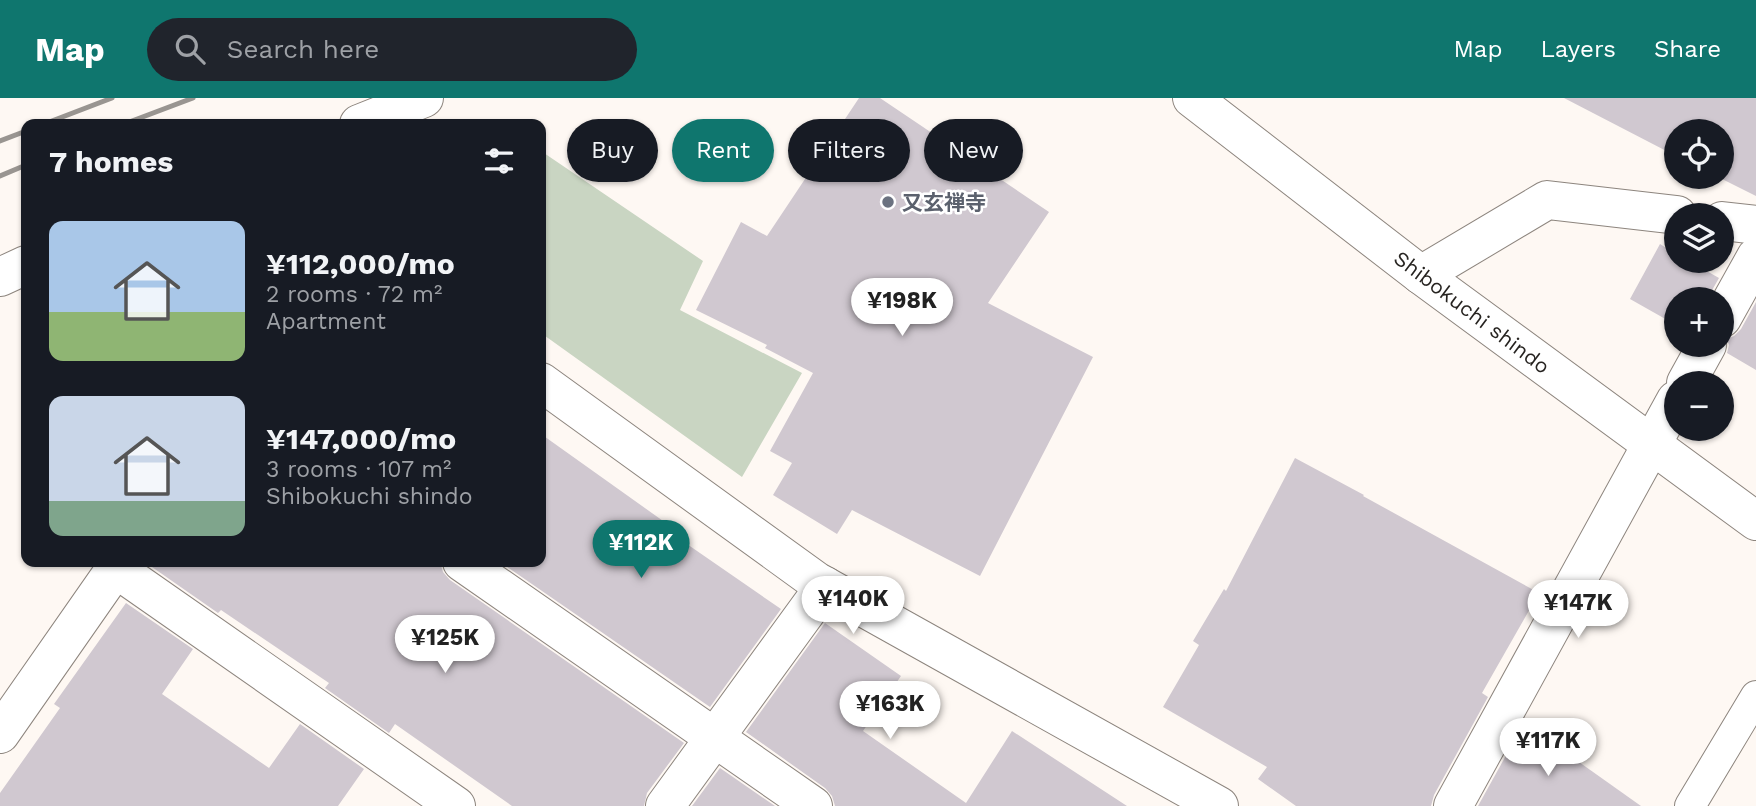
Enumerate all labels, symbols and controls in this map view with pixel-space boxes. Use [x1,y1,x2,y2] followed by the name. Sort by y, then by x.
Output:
[147,18,637,81] search box
[35,30,105,69] text: Map
[171,30,209,68] icon: search
[227,34,379,64] text: Search here
[1454,35,1502,63] text: Map
[1540,35,1616,63] text: Layers
[1654,35,1721,63] text: Share
[567,119,658,182] chip: Buy
[672,119,774,182] chip: Rent
[788,119,910,182] chip: Filters
[924,119,1023,182] chip: New
[1664,119,1734,441] map controls
[1664,119,1734,189] button: locate
[480,142,518,180] icon: filters
[49,144,173,179] text: 7 homes
[902,190,986,215] place label: 又玄禅寺
[880,194,896,210] marker: 又玄禅寺
[1664,203,1734,273] button: layers
[1389,245,1555,379] street label: Shibokuchi shindo
[266,246,455,281] text: ¥112,000/mo
[105,249,189,333] icon: home
[853,278,951,338] pin: ¥198K
[266,281,442,308] text: 2 rooms · 72 m²
[867,287,937,314] text: ¥198K
[1664,287,1734,357] button: +
[266,308,386,335] text: Apartment
[1664,371,1734,441] button: −
[266,421,456,456] text: ¥147,000/mo
[105,424,189,508] icon: home
[266,456,452,483] text: 3 rooms · 107 m²
[266,483,473,510] text: Shibokuchi shindo
[592,520,690,580] pin: ¥112K
[609,529,673,556] text: ¥112K
[804,576,902,636] pin: ¥140K
[1529,580,1627,640] pin: ¥147K
[818,585,888,612] text: ¥140K
[1544,589,1612,616] text: ¥147K
[396,616,494,675] pin: ¥125K
[411,624,479,651] text: ¥125K
[841,682,939,741] pin: ¥163K
[856,690,924,717] text: ¥163K
[1499,718,1597,778] pin: ¥117K
[1515,727,1581,754] text: ¥117K

